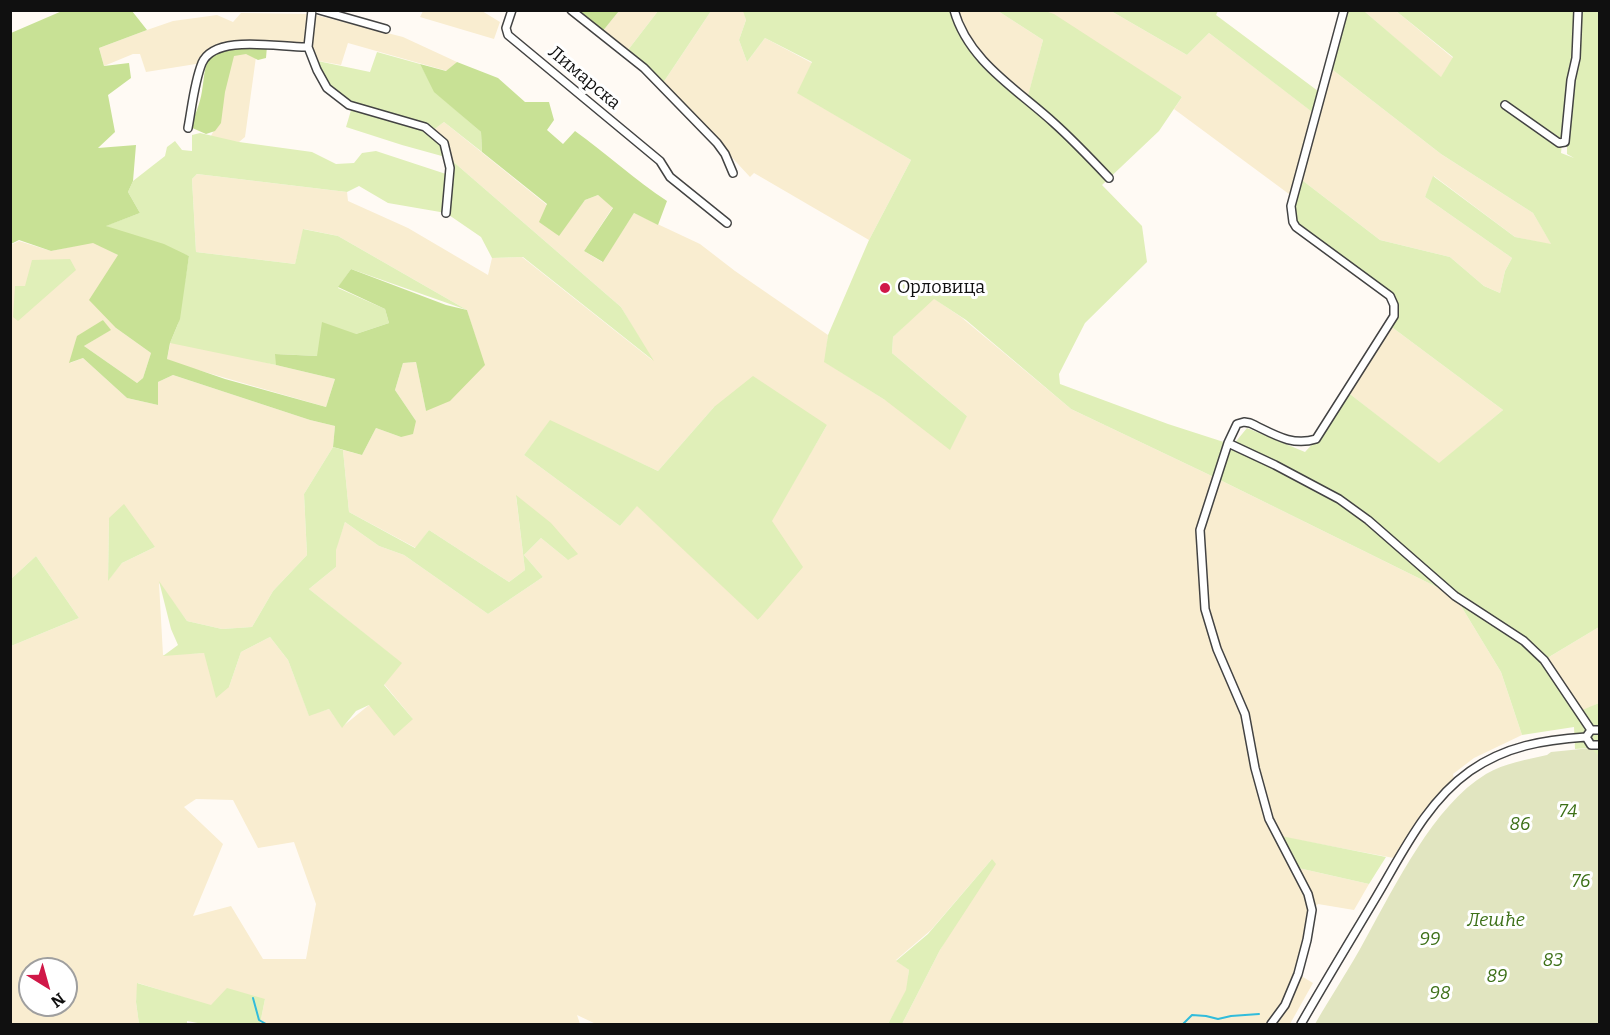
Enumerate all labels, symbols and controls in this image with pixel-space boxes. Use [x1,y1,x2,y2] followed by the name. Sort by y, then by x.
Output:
[543,42,625,114] street label: Лимарска
[897,277,985,299] place label: Орловица
[878,281,892,295] marker: Орловица
[1559,801,1577,823] park label: 74
[1510,814,1530,836] park label: 86
[1572,871,1590,893] park label: 76
[1467,910,1525,932] park label: Лешће
[1420,929,1440,951] park label: 99
[1543,950,1563,972] park label: 83
[18,957,78,1017] north arrow
[1487,966,1507,988] park label: 89
[1430,983,1450,1005] park label: 98
[47,989,69,1011] text: N

